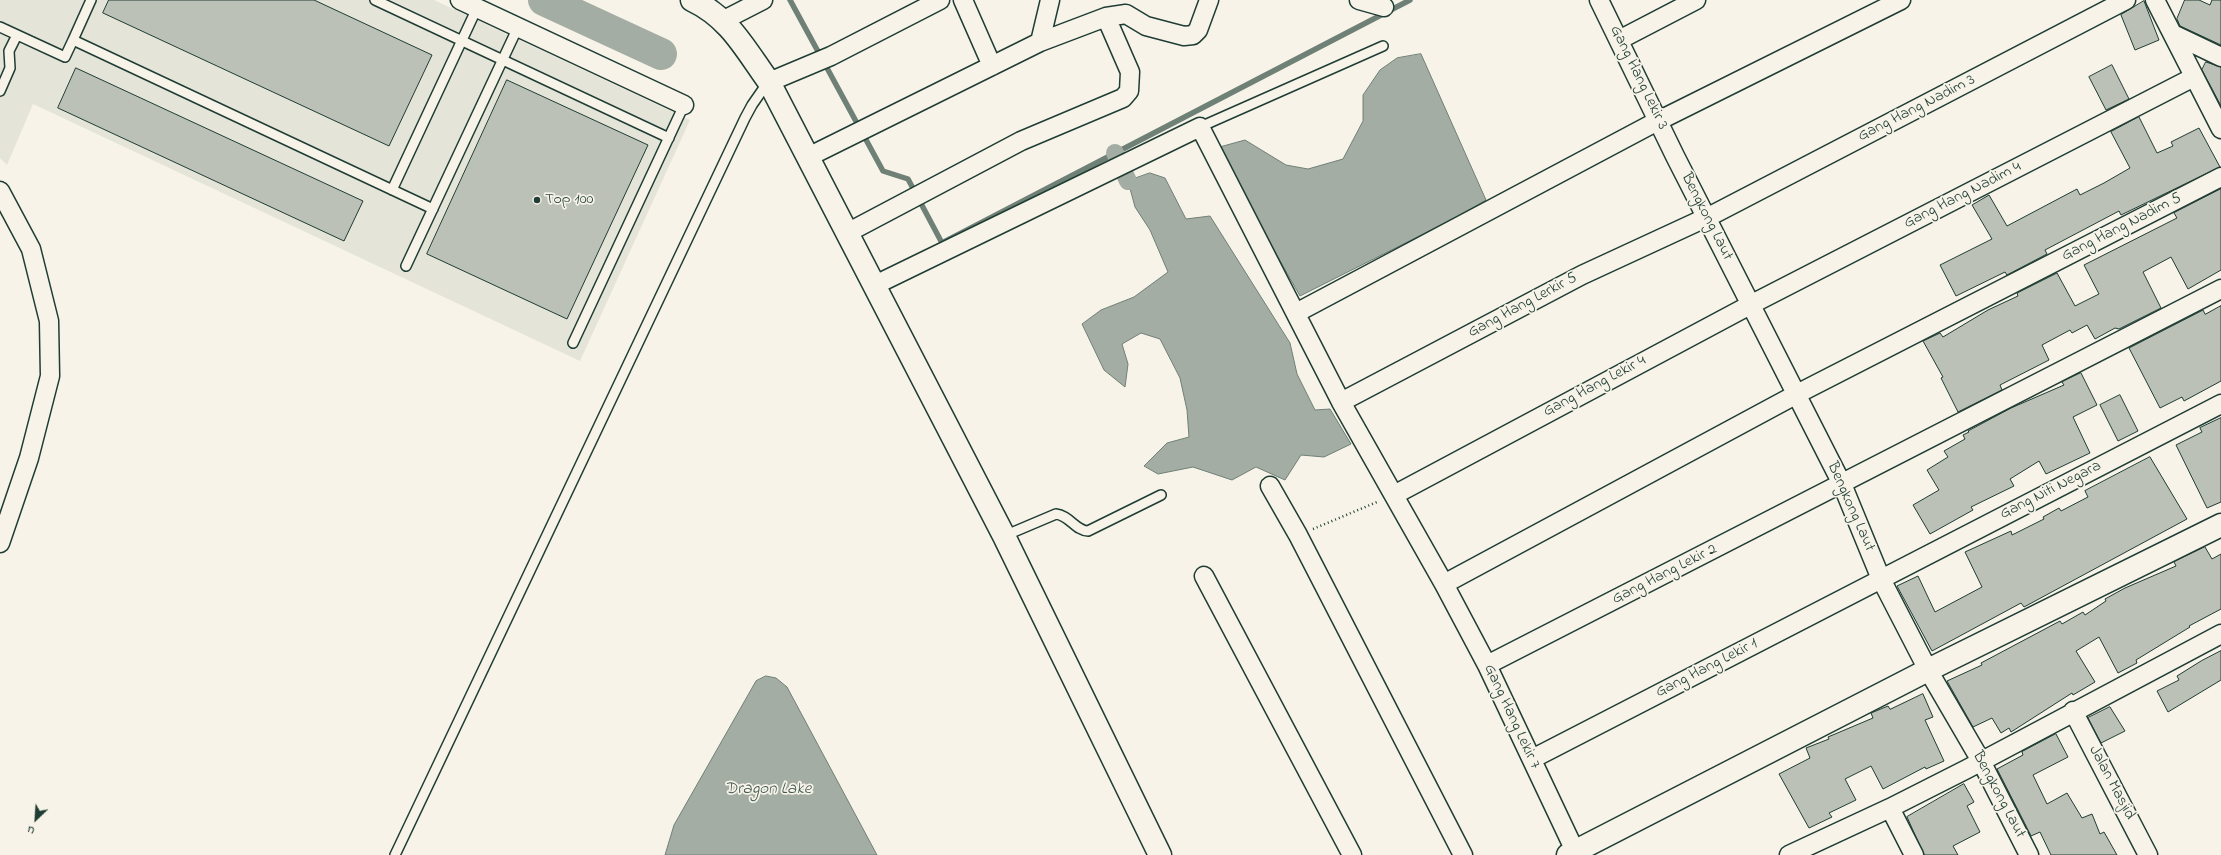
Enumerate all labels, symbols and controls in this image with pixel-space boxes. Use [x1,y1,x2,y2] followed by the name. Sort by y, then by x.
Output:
[1605,23,1671,133] street label: Gang Hang Lekir 3
[1855,71,1979,147] street label: Gang Hang Nadim 3
[1901,158,2025,234] street label: Gang Hang Nadim 4
[1676,170,1736,264] street label: Bengkong Laut
[545,190,593,210] place label: Top 100
[2059,190,2185,266] street label: Gang Hang Nadim 5
[532,195,542,205] marker: Top 100
[1465,269,1581,343] street label: Gang Hang Lerkir 5
[1540,352,1650,422] street label: Gang Hang Lekir 4
[1997,457,2105,525] street label: Gang Niti Negara
[1822,459,1878,555] street label: Bengkong Laut
[1610,540,1720,610] street label: Gang Hang Lekir 2
[1653,635,1761,703] street label: Gang Hang Lekir 1
[1478,662,1544,772] street label: Gang Hang Lekir 7
[2083,743,2139,823] street label: Jalan Masjid
[1967,748,2029,842] street label: Bengkong Laut
[725,780,811,800] water label: Dragon Lake
[16,799,56,839] north arrow
[24,821,37,839] text: U

